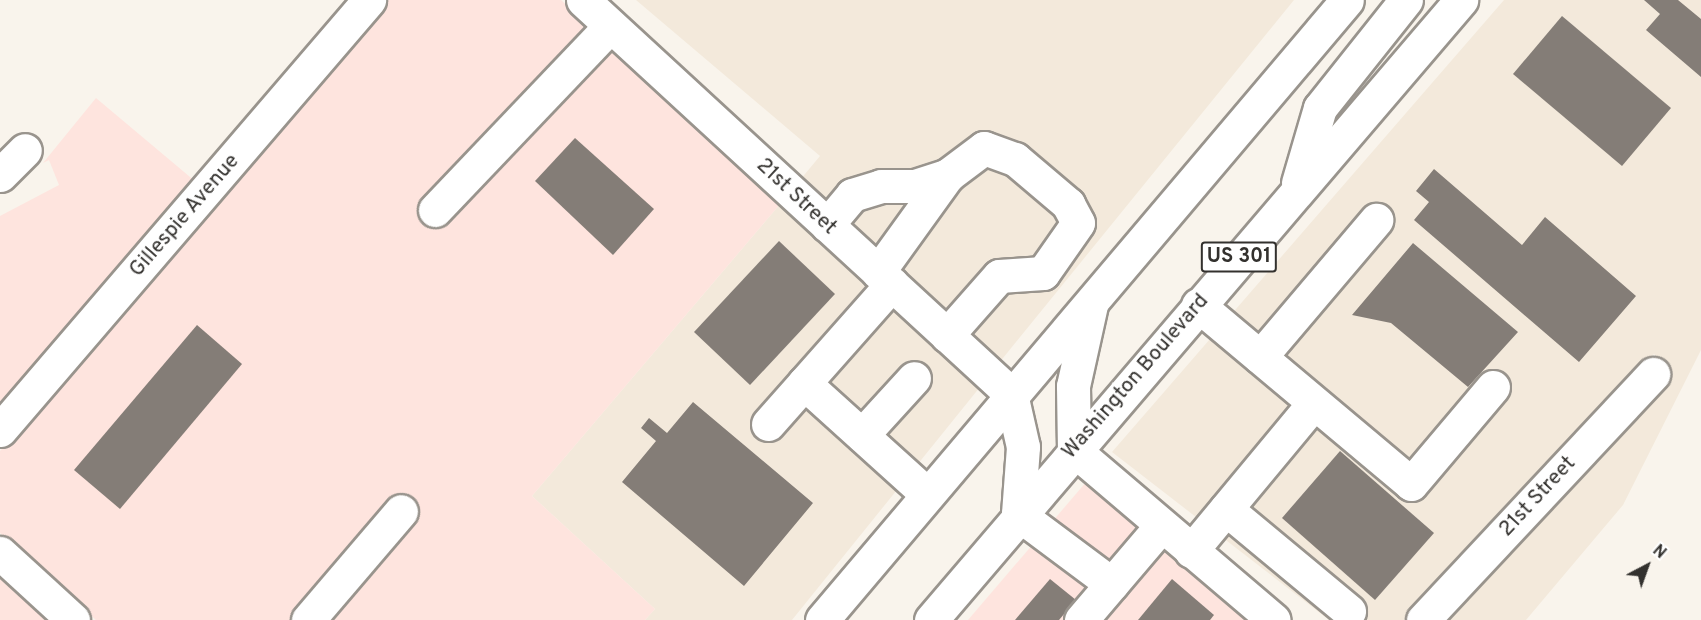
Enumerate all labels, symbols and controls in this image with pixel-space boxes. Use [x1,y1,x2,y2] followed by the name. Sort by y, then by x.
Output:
[125,149,245,283] street label: Gillespie Avenue
[751,153,841,241] street label: 21st Street
[1200,240,1278,274] road number: US 301
[1058,289,1214,465] street label: Washington Boulevard
[1494,452,1582,542] street label: 21st Street
[1617,536,1677,596] north arrow
[1648,541,1670,564] text: N

